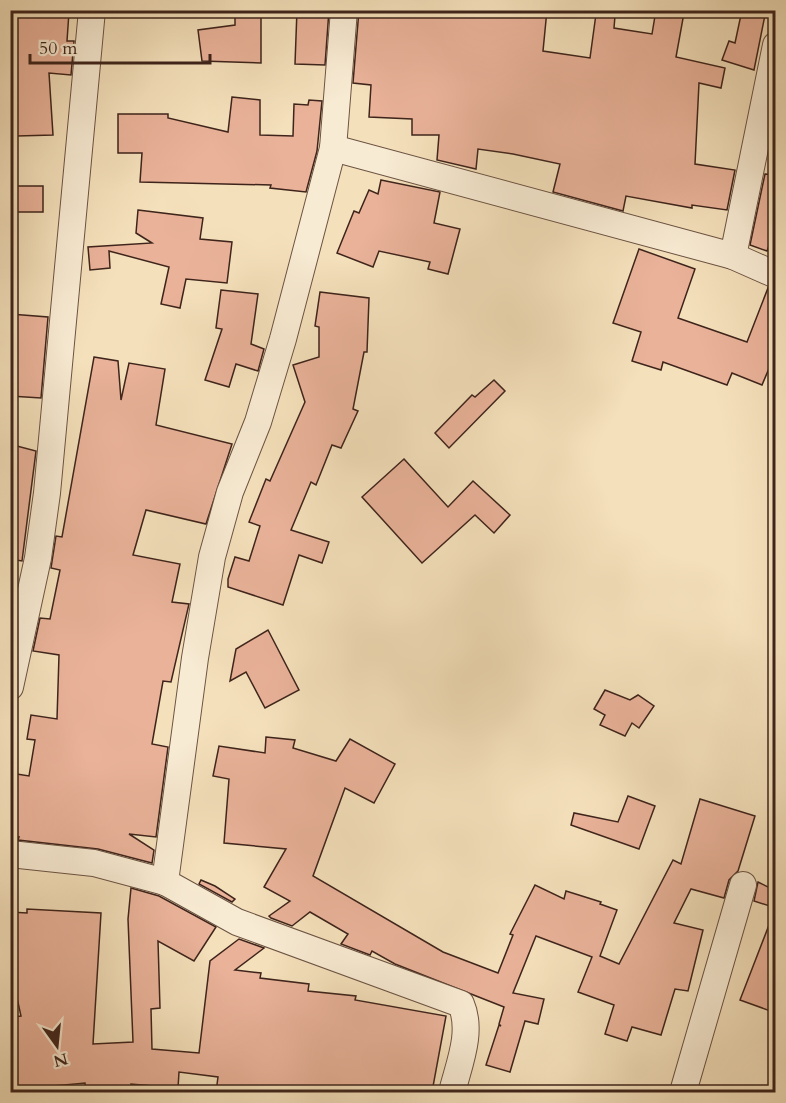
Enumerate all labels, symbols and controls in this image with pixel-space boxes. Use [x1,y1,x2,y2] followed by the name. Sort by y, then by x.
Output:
[30,27,210,65] scale bar
[39,36,78,61] text: 50 m
[27,1016,87,1076] north arrow
[51,1047,70,1072] text: N

